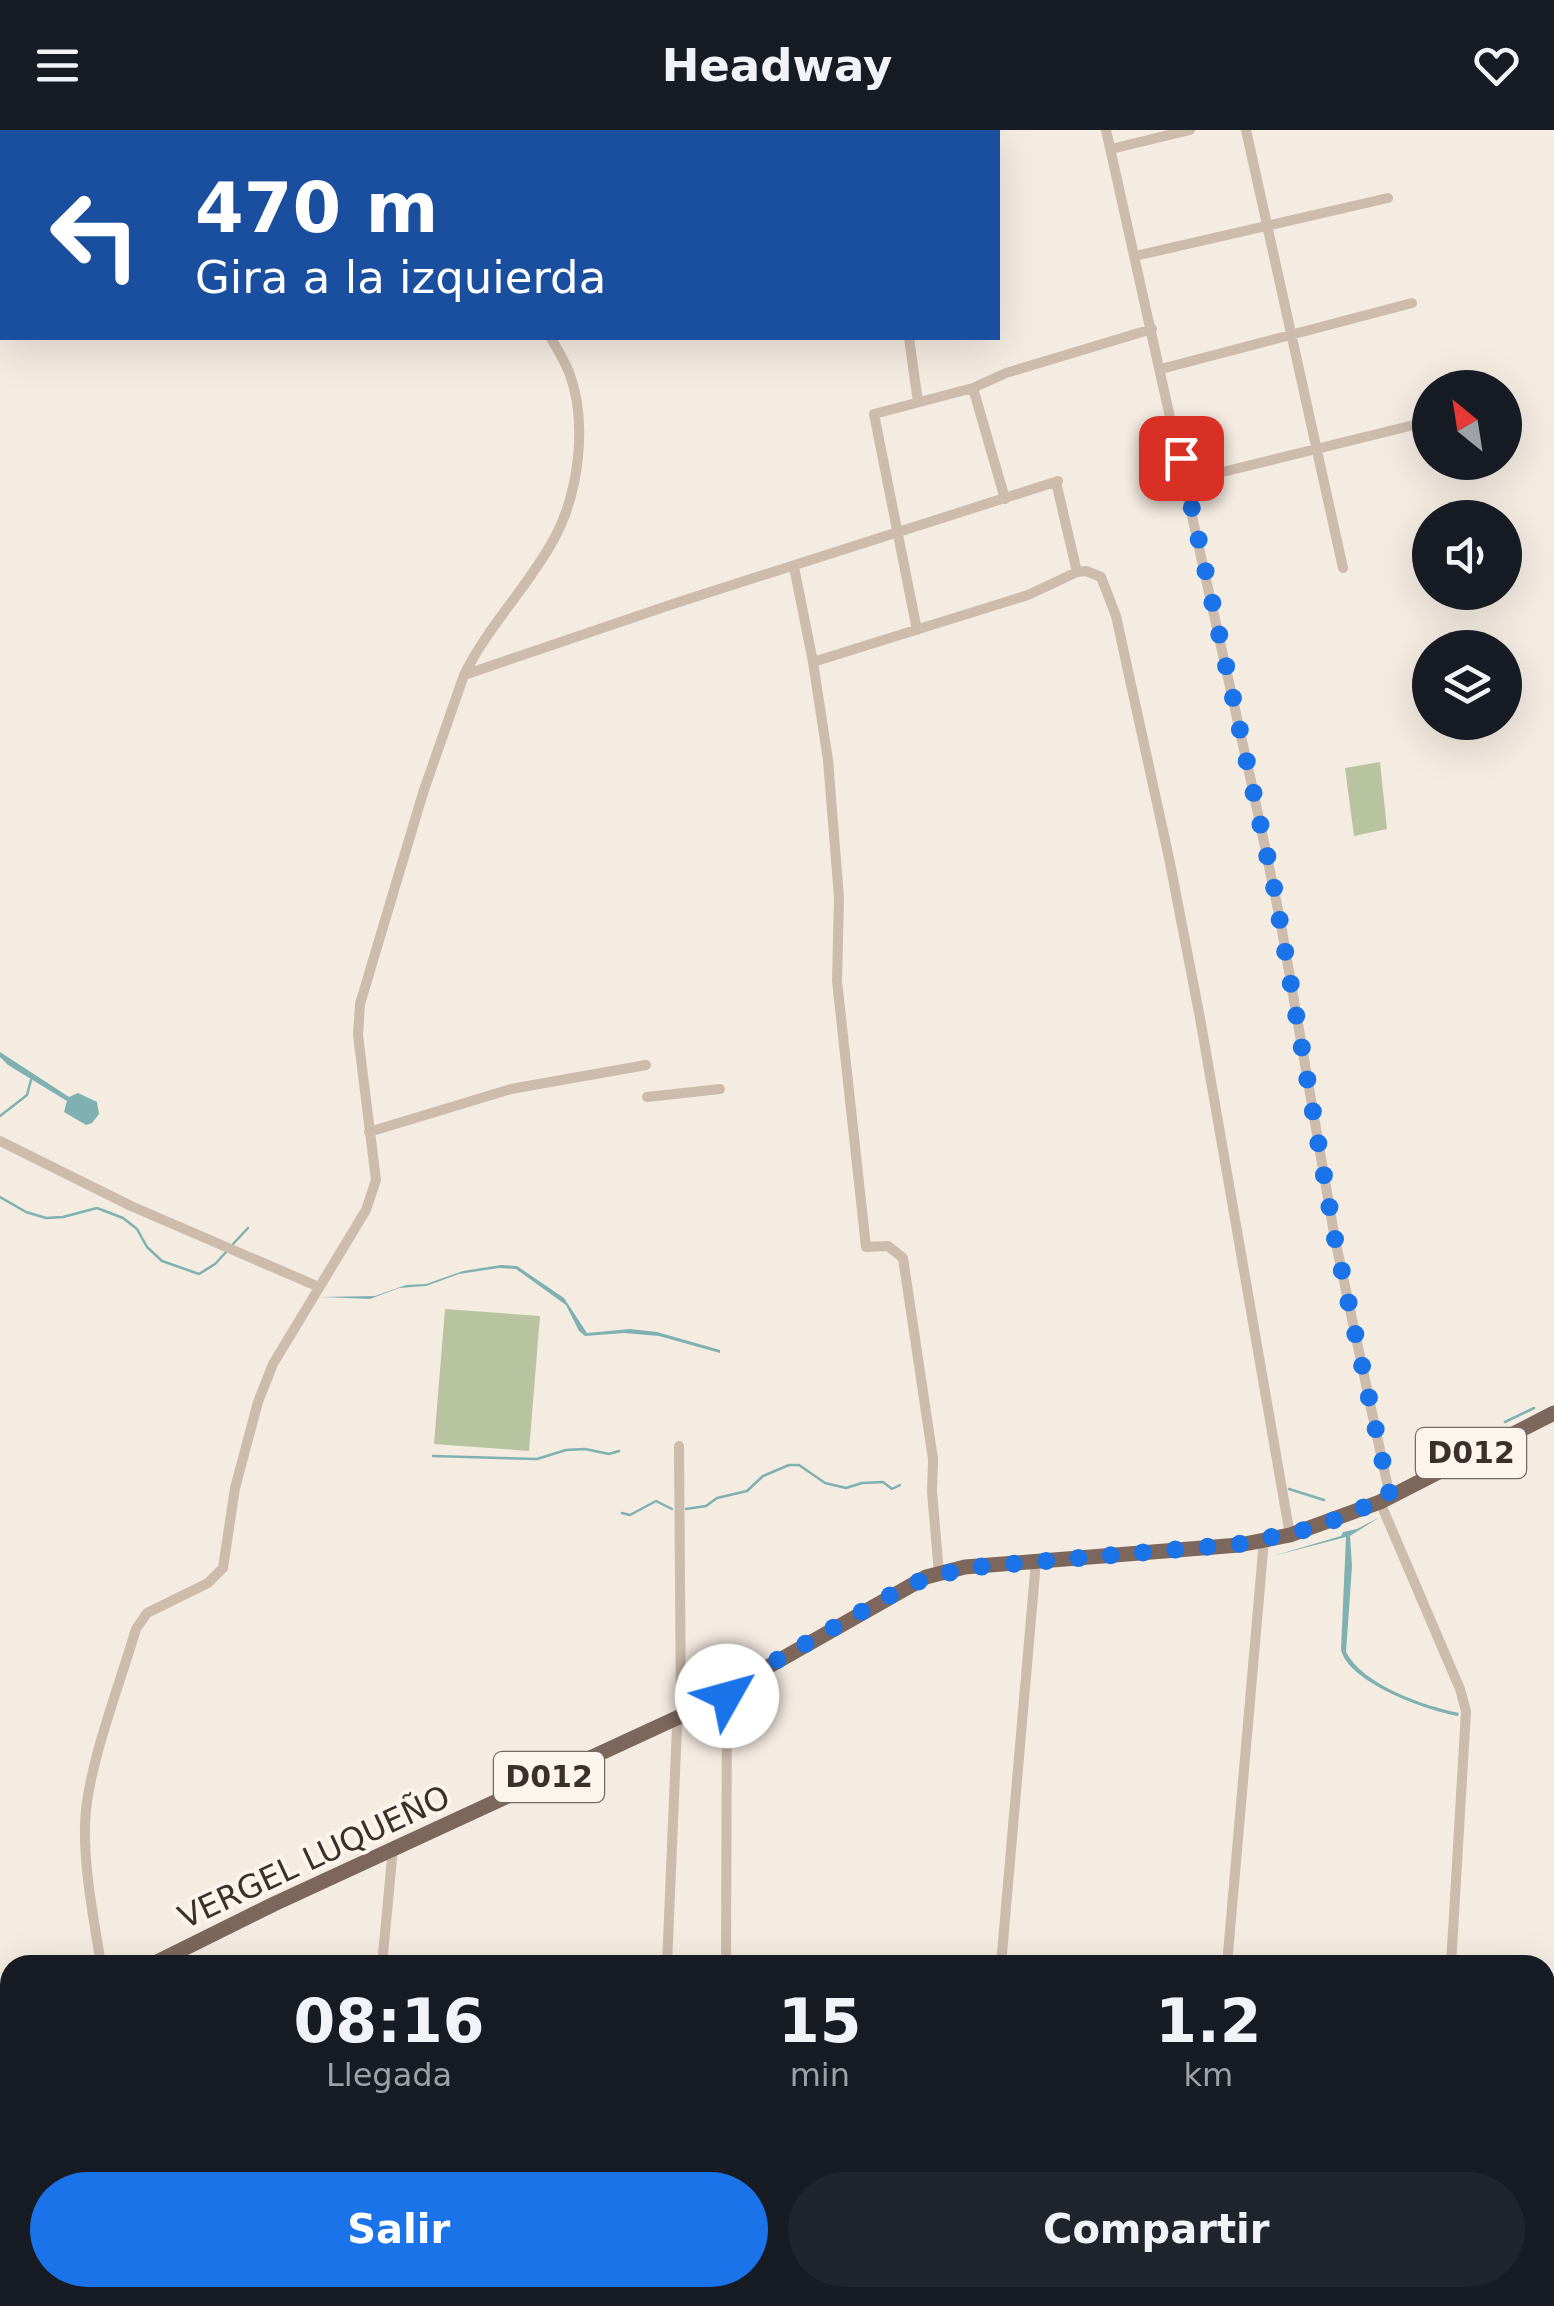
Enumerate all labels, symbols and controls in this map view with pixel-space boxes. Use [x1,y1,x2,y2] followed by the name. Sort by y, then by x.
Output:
[30,38,85,93] icon: menu
[1469,38,1524,93] icon: heart
[662,39,892,92] text: Headway
[195,167,438,249] text: 470 m
[30,170,160,300] icon: left
[195,251,606,304] text: Gira a la izquierda
[1412,370,1522,480] north arrow
[1412,370,1522,740] map controls
[1139,416,1224,501] pin
[1154,431,1209,486] icon: arrive
[1412,500,1522,610] button: sound
[1412,630,1522,740] button: layers
[1416,1428,1526,1478] road number: D012
[675,1644,779,1748] position arrow
[494,1752,604,1802] road number: D012
[172,1777,456,1937] street label: VERGEL LUQUEÑO
[294,1986,485,2056] text: 08:16
[778,1986,862,2056] text: 15
[1155,1986,1261,2056] text: 1.2
[326,2056,452,2094] text: Llegada
[790,2056,850,2094] text: min
[1183,2056,1233,2094] text: km
[30,2172,768,2287] button: Salir
[788,2172,1525,2287] button: Compartir

